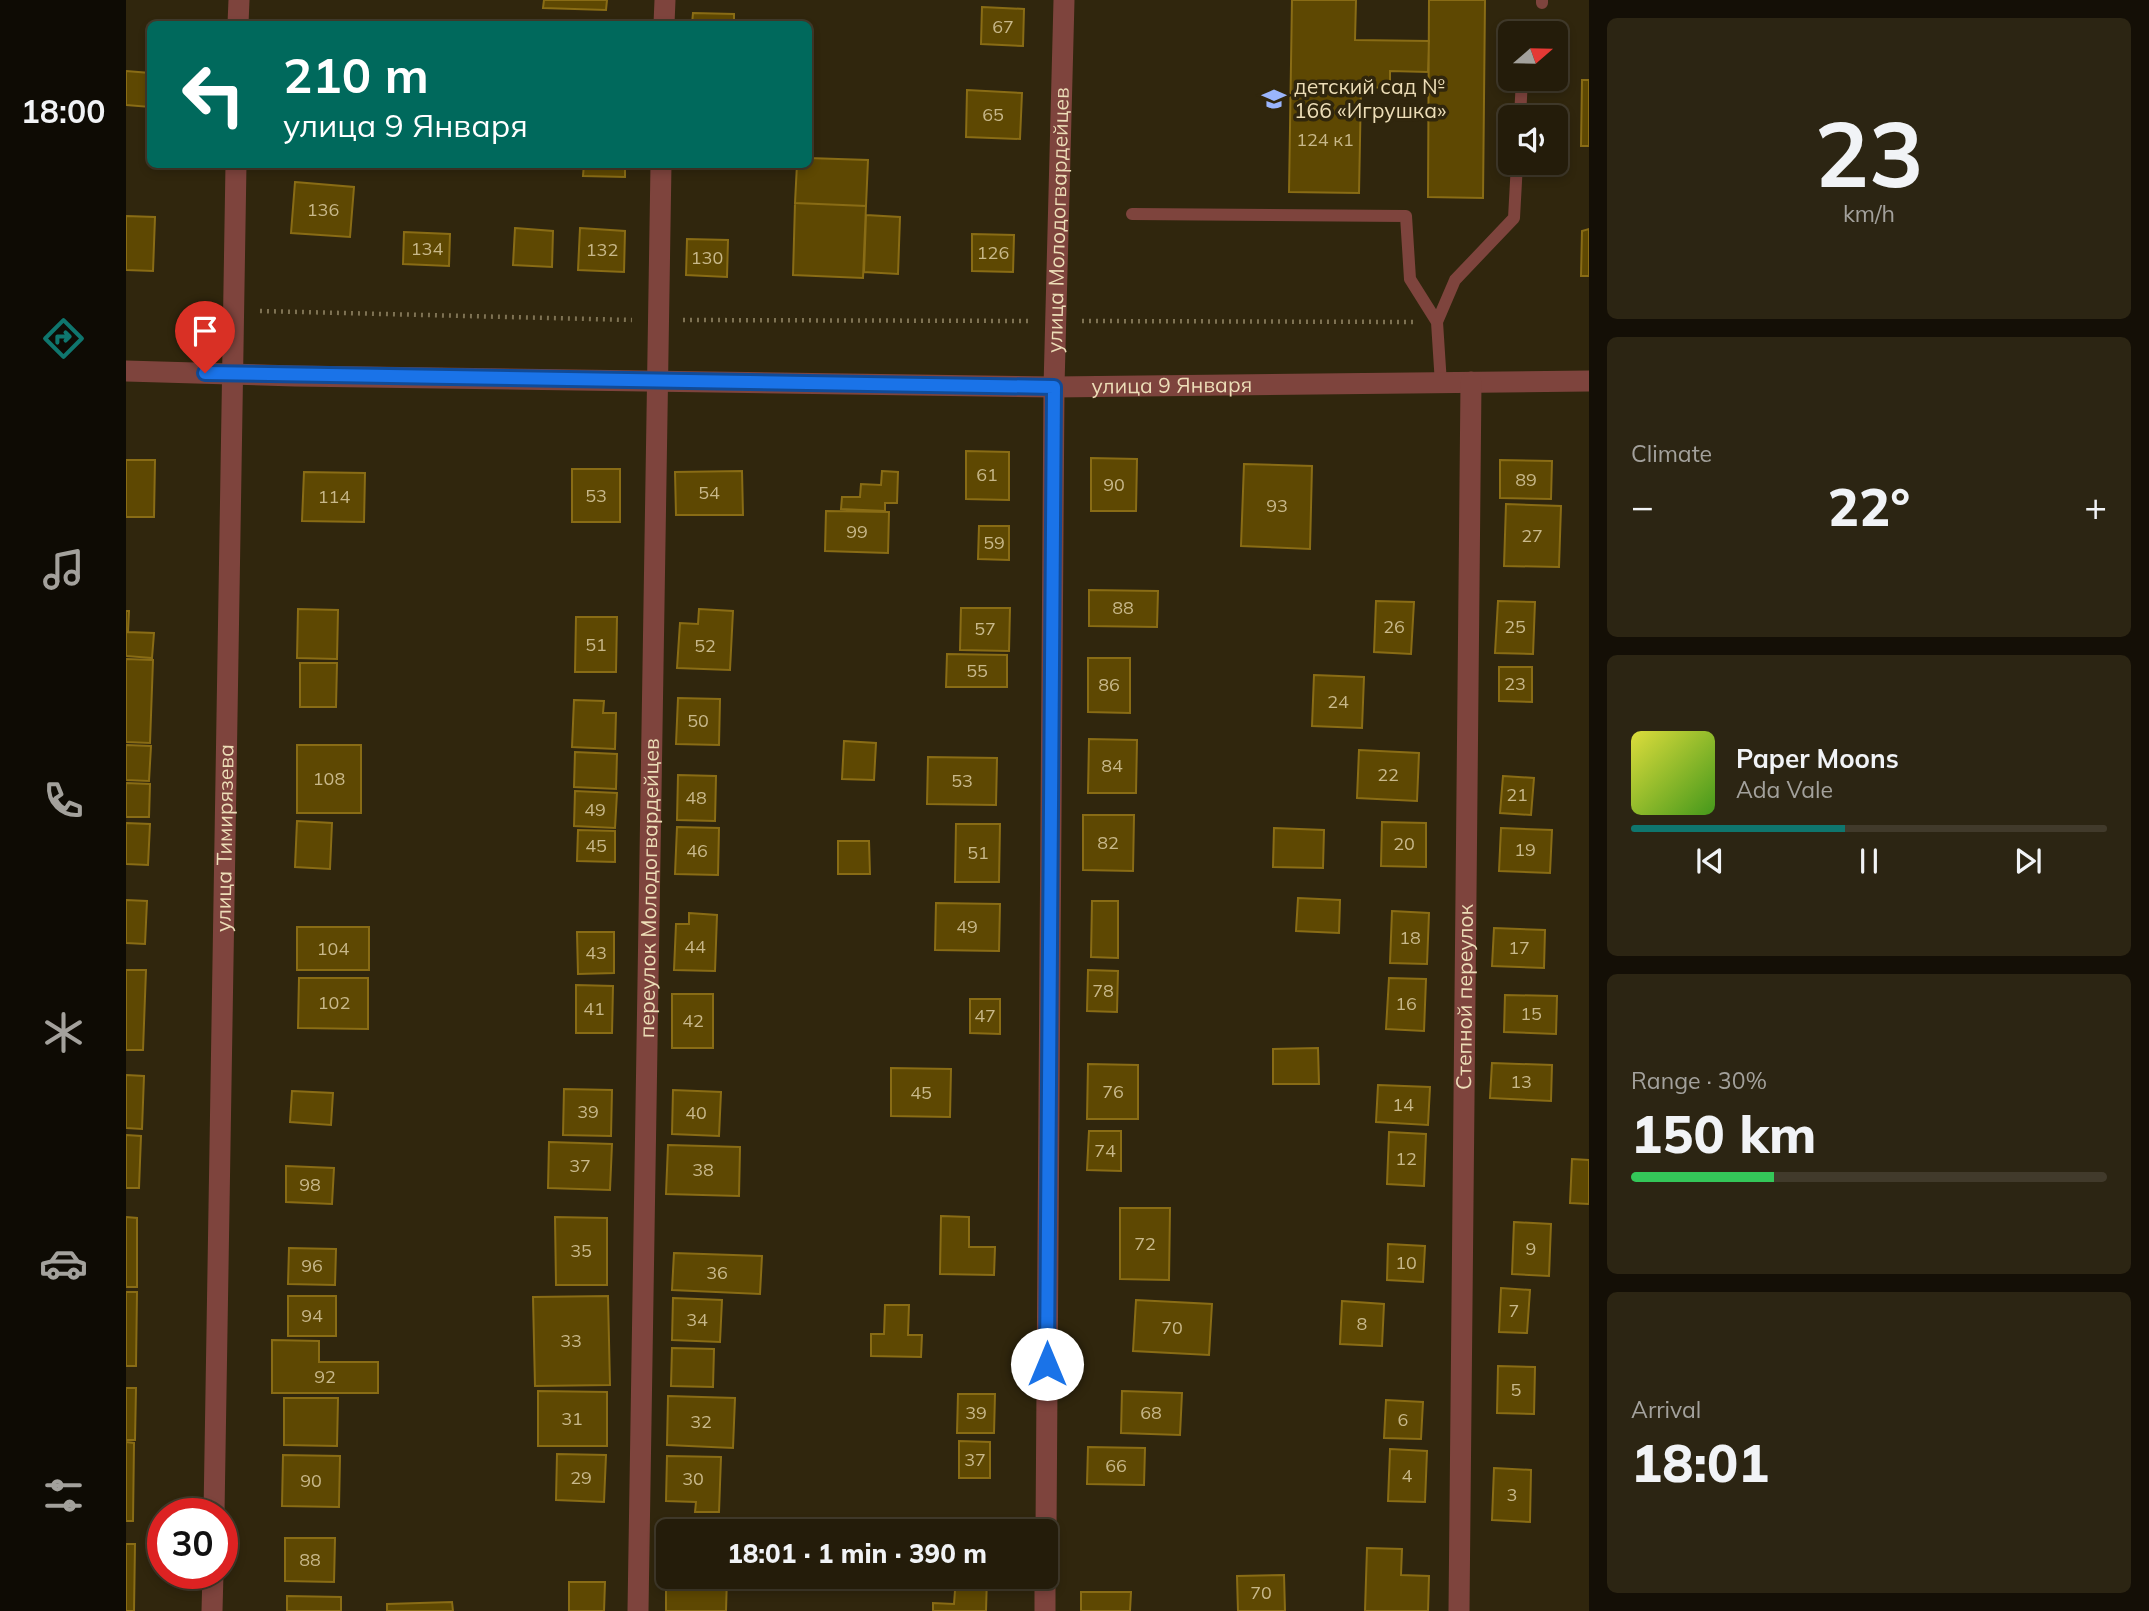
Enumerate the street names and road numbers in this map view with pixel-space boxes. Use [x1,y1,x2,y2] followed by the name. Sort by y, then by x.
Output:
[1041,87,1074,353] street label: улица Молодогвардейцев
[1091,371,1252,399] street label: улица 9 Января
[633,738,664,1038] street label: переулок Молодогвардейцев
[209,744,239,932] street label: улица Тимирязева
[1450,903,1478,1090] street label: Степной переулок

